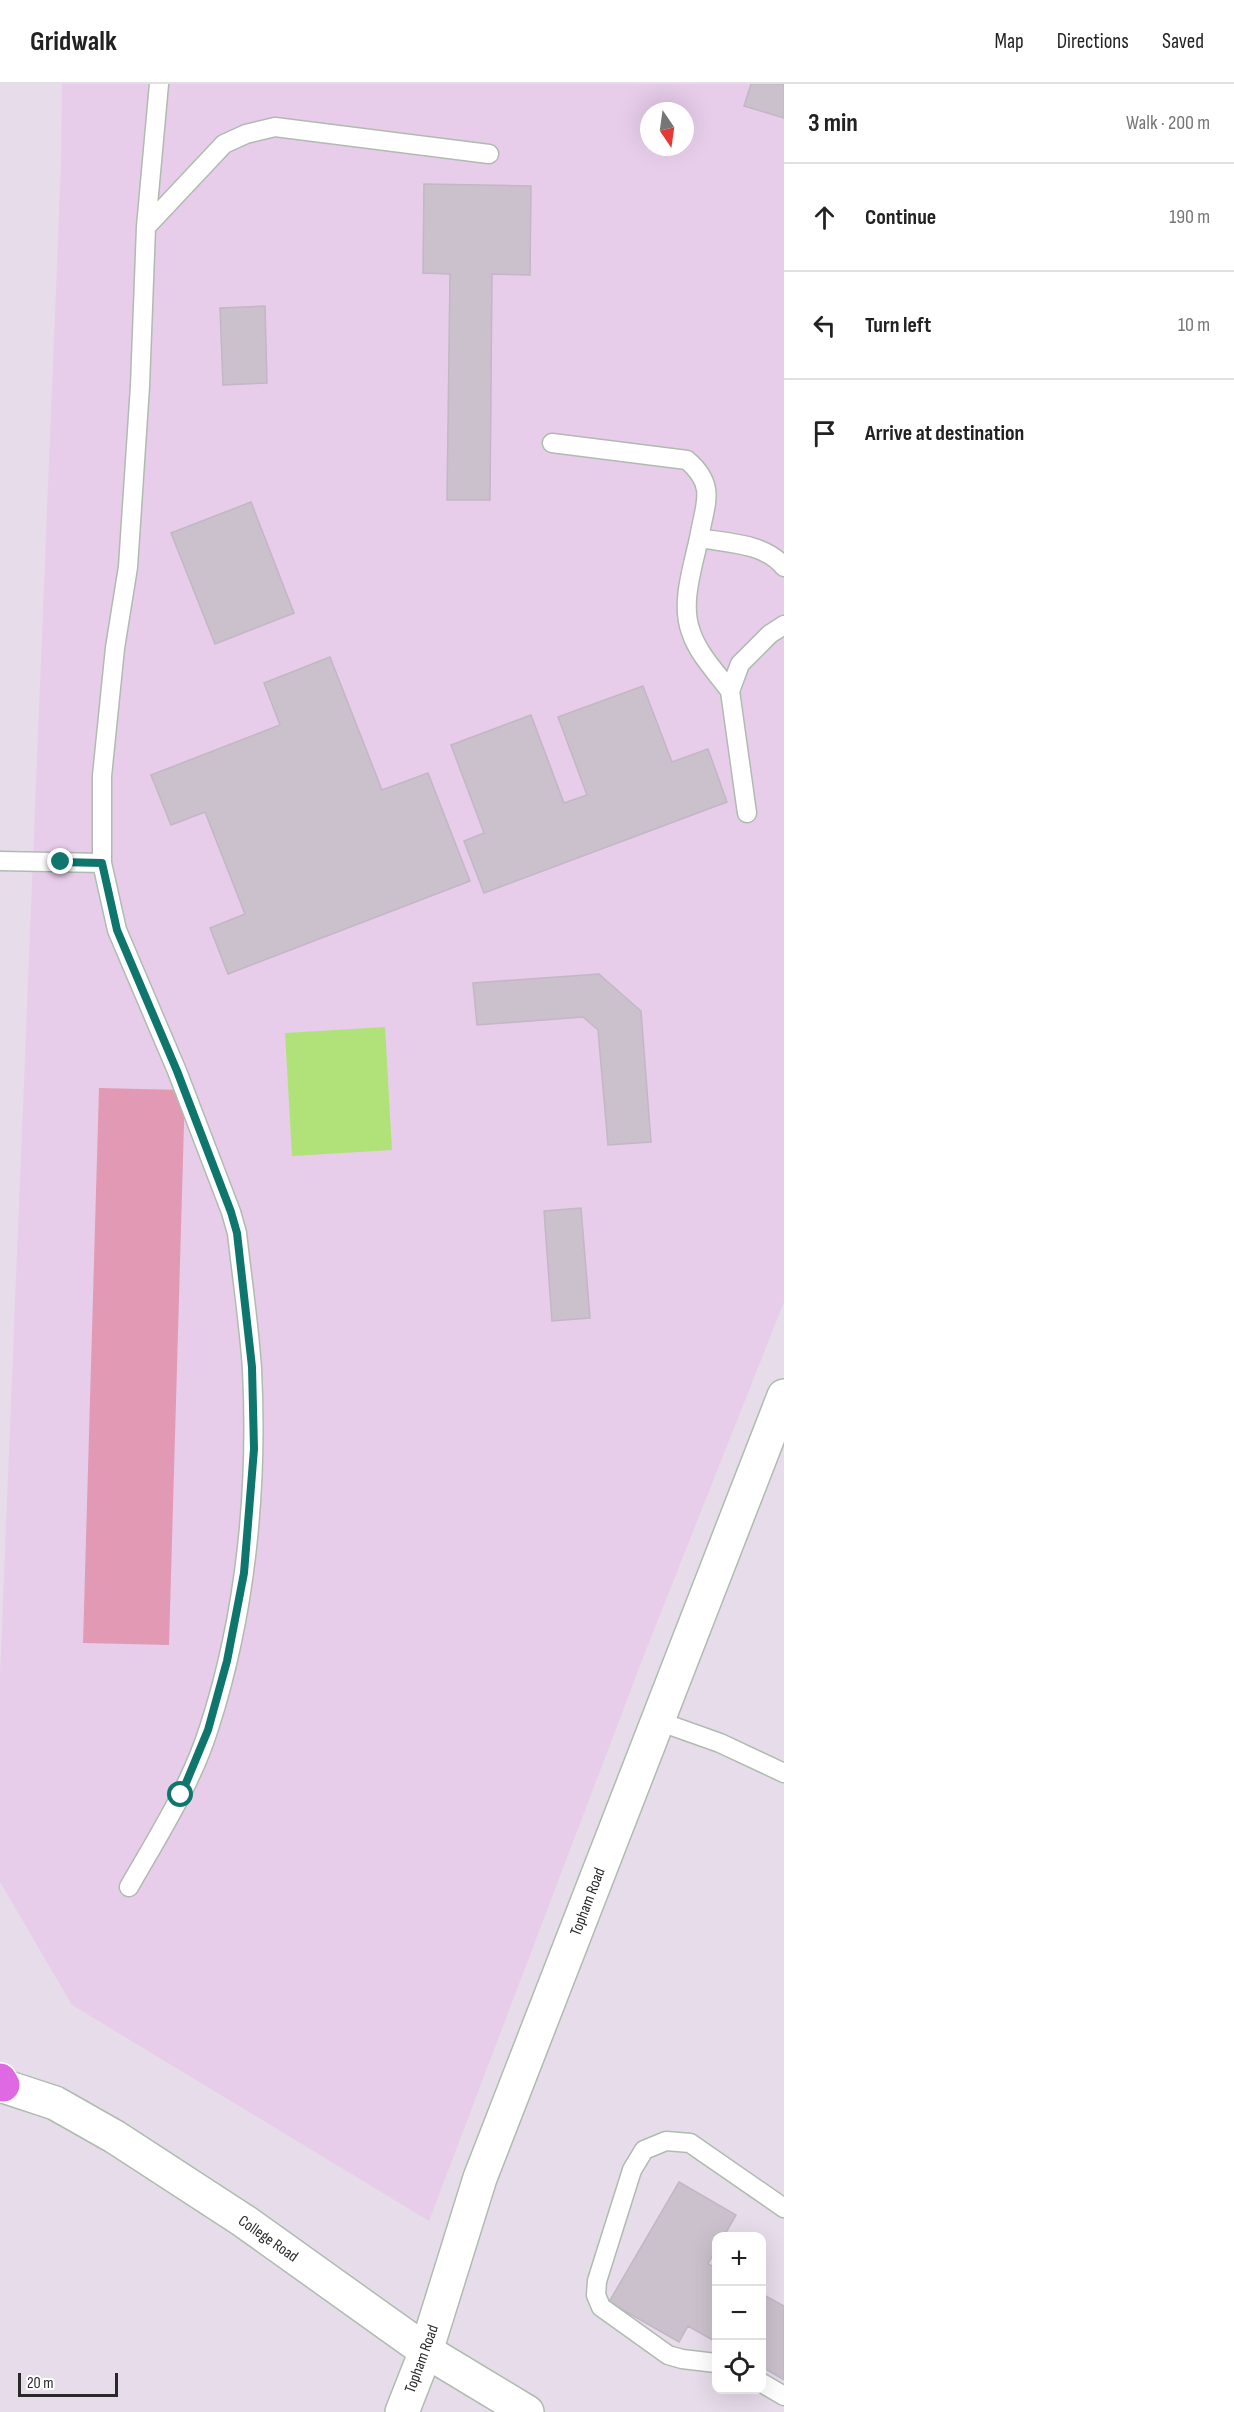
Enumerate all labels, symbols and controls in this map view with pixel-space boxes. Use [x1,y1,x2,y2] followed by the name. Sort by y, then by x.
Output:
[30,25,117,58] text: Gridwalk
[994,29,1024,54] text: Map
[1057,29,1129,54] text: Directions
[1162,29,1204,54] text: Saved
[640,102,694,156] north arrow
[808,108,858,139] text: 3 min
[1126,111,1210,135] text: Walk · 200 m
[808,201,841,234] icon: ahead
[865,204,936,231] text: Continue
[1169,205,1210,229] text: 190 m
[808,309,841,342] icon: left
[865,312,931,339] text: Turn left
[1178,313,1210,337] text: 10 m
[808,417,841,450] icon: arrive
[865,420,1024,447] text: Arrive at destination
[47,848,73,874] route end
[167,1781,193,1807] route start
[566,1865,610,1939] street label: Topham Road
[234,2212,302,2266] street label: College Road
[712,2232,766,2394] map controls
[712,2232,766,2286] button: +
[712,2286,766,2340] button: −
[401,2322,443,2396] street label: Topham Road
[712,2340,766,2394] button: locate
[18,2370,118,2398] scale bar
[27,2374,54,2393] text: 20 m

